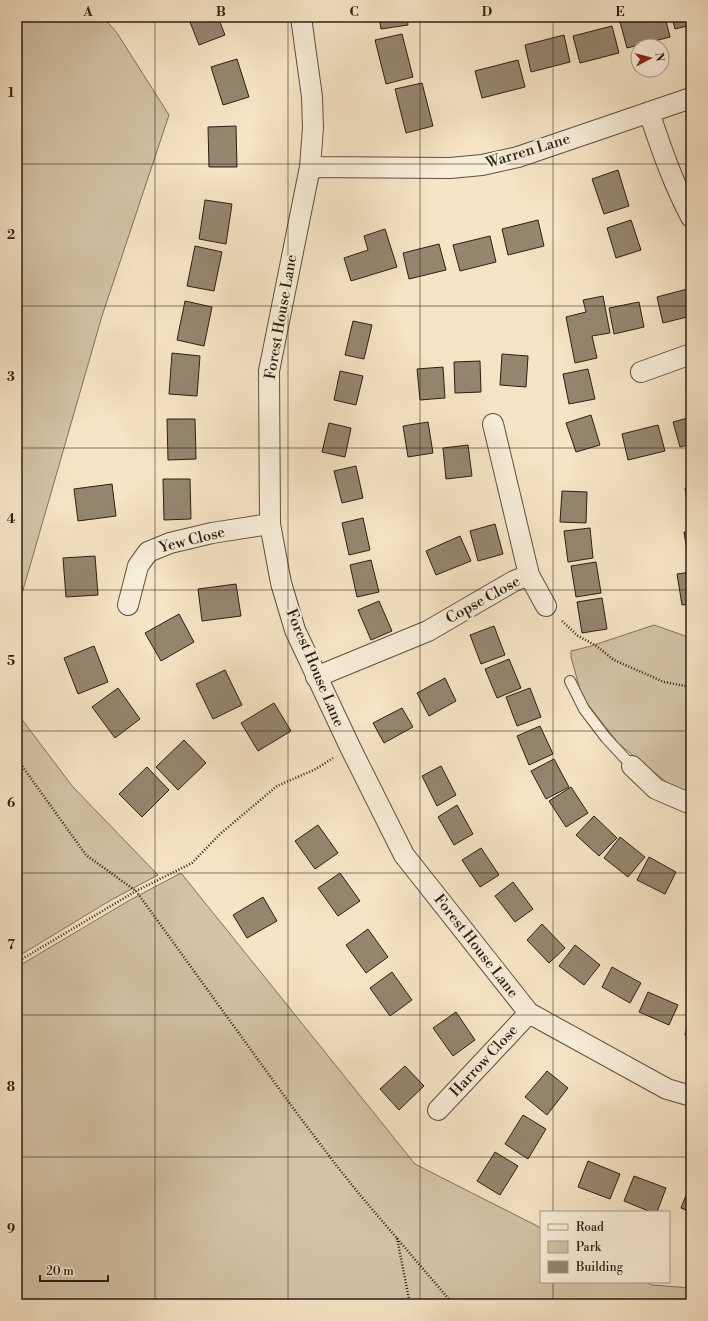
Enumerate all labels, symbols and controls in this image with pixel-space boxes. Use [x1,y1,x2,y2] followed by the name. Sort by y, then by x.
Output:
[82,4,93,20] text: A
[216,4,226,20] text: B
[349,4,359,20] text: C
[482,4,492,20] text: D
[615,4,625,20] text: E
[630,38,670,78] north arrow
[651,52,666,62] text: N
[8,85,15,101] text: 1
[483,129,572,173] street label: Warren Lane
[7,227,15,243] text: 2
[261,253,301,381] street label: Forest House Lane
[7,369,15,385] text: 3
[7,511,16,527] text: 4
[156,523,227,558] street label: Yew Close
[443,572,523,628] street label: Copse Close
[282,606,348,730] street label: Forest House Lane
[7,653,15,669] text: 5
[7,795,15,811] text: 6
[430,890,522,1002] street label: Forest House Lane
[7,937,15,953] text: 7
[446,1021,522,1101] street label: Harrow Close
[7,1079,15,1095] text: 8
[540,1211,670,1283] legend
[576,1220,604,1235] text: Road
[7,1221,15,1237] text: 9
[576,1240,602,1255] text: Park
[40,1257,108,1283] scale bar
[575,1260,624,1275] text: Building
[46,1264,74,1279] text: 20 m

